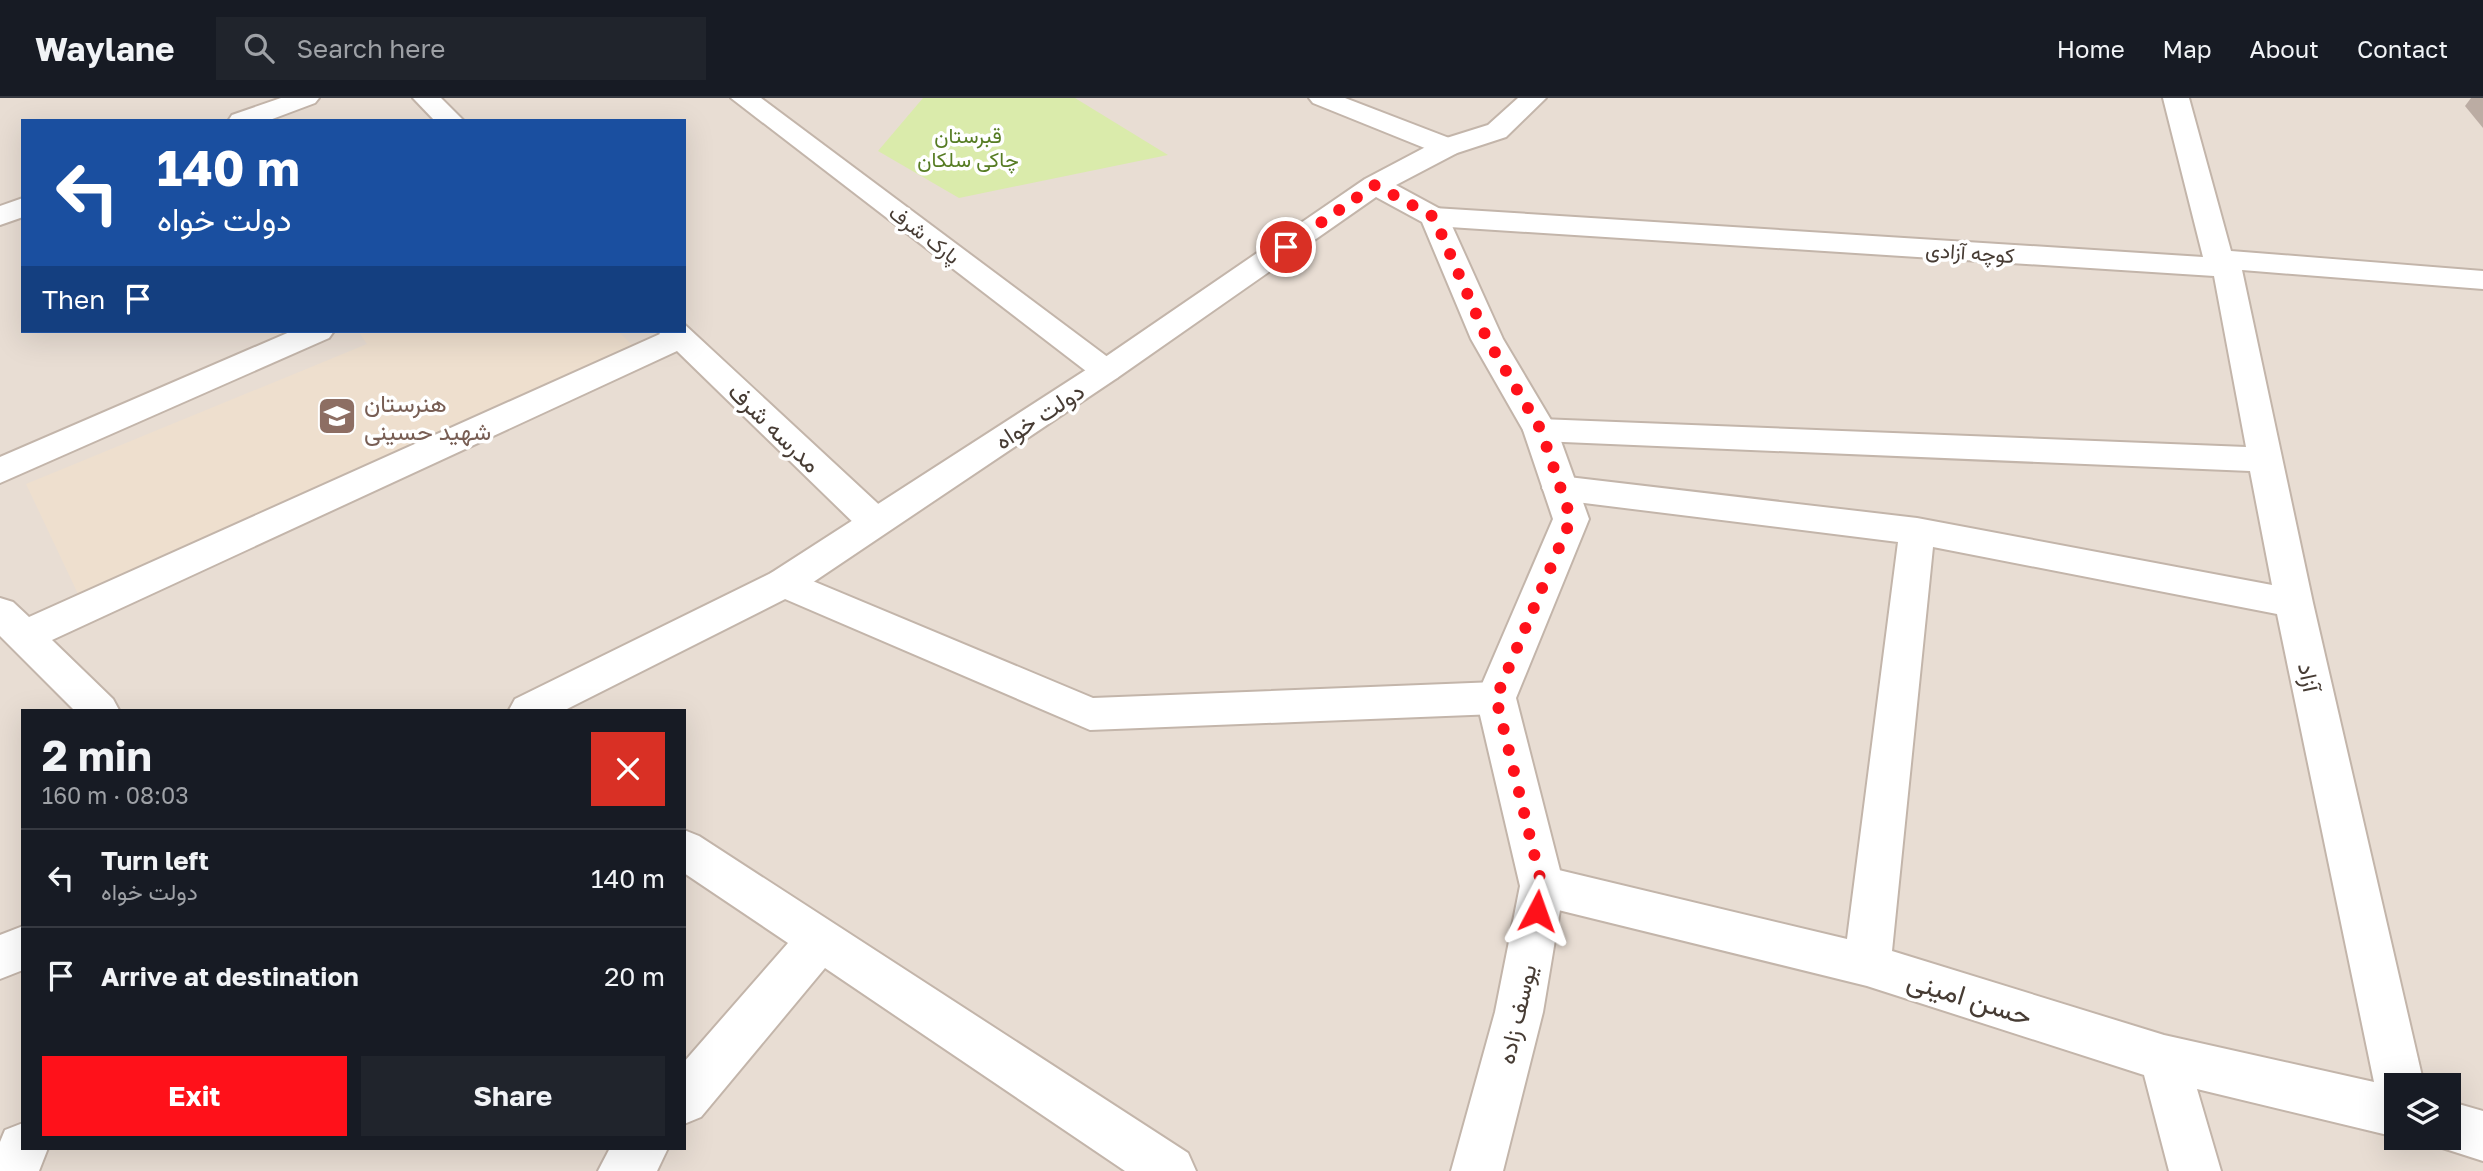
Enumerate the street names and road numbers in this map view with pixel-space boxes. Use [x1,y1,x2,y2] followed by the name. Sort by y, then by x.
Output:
[883,199,966,271] street label: پارک شرف
[1924,236,2015,270] street label: کوچه آزادی
[989,375,1090,456] street label: دولت خواه
[722,376,827,479] street label: مدرسه شرف
[2291,660,2328,697] street label: آزاد
[1490,961,1543,1067] street label: یوسف زاده
[1903,962,2036,1033] street label: حسن امینی

